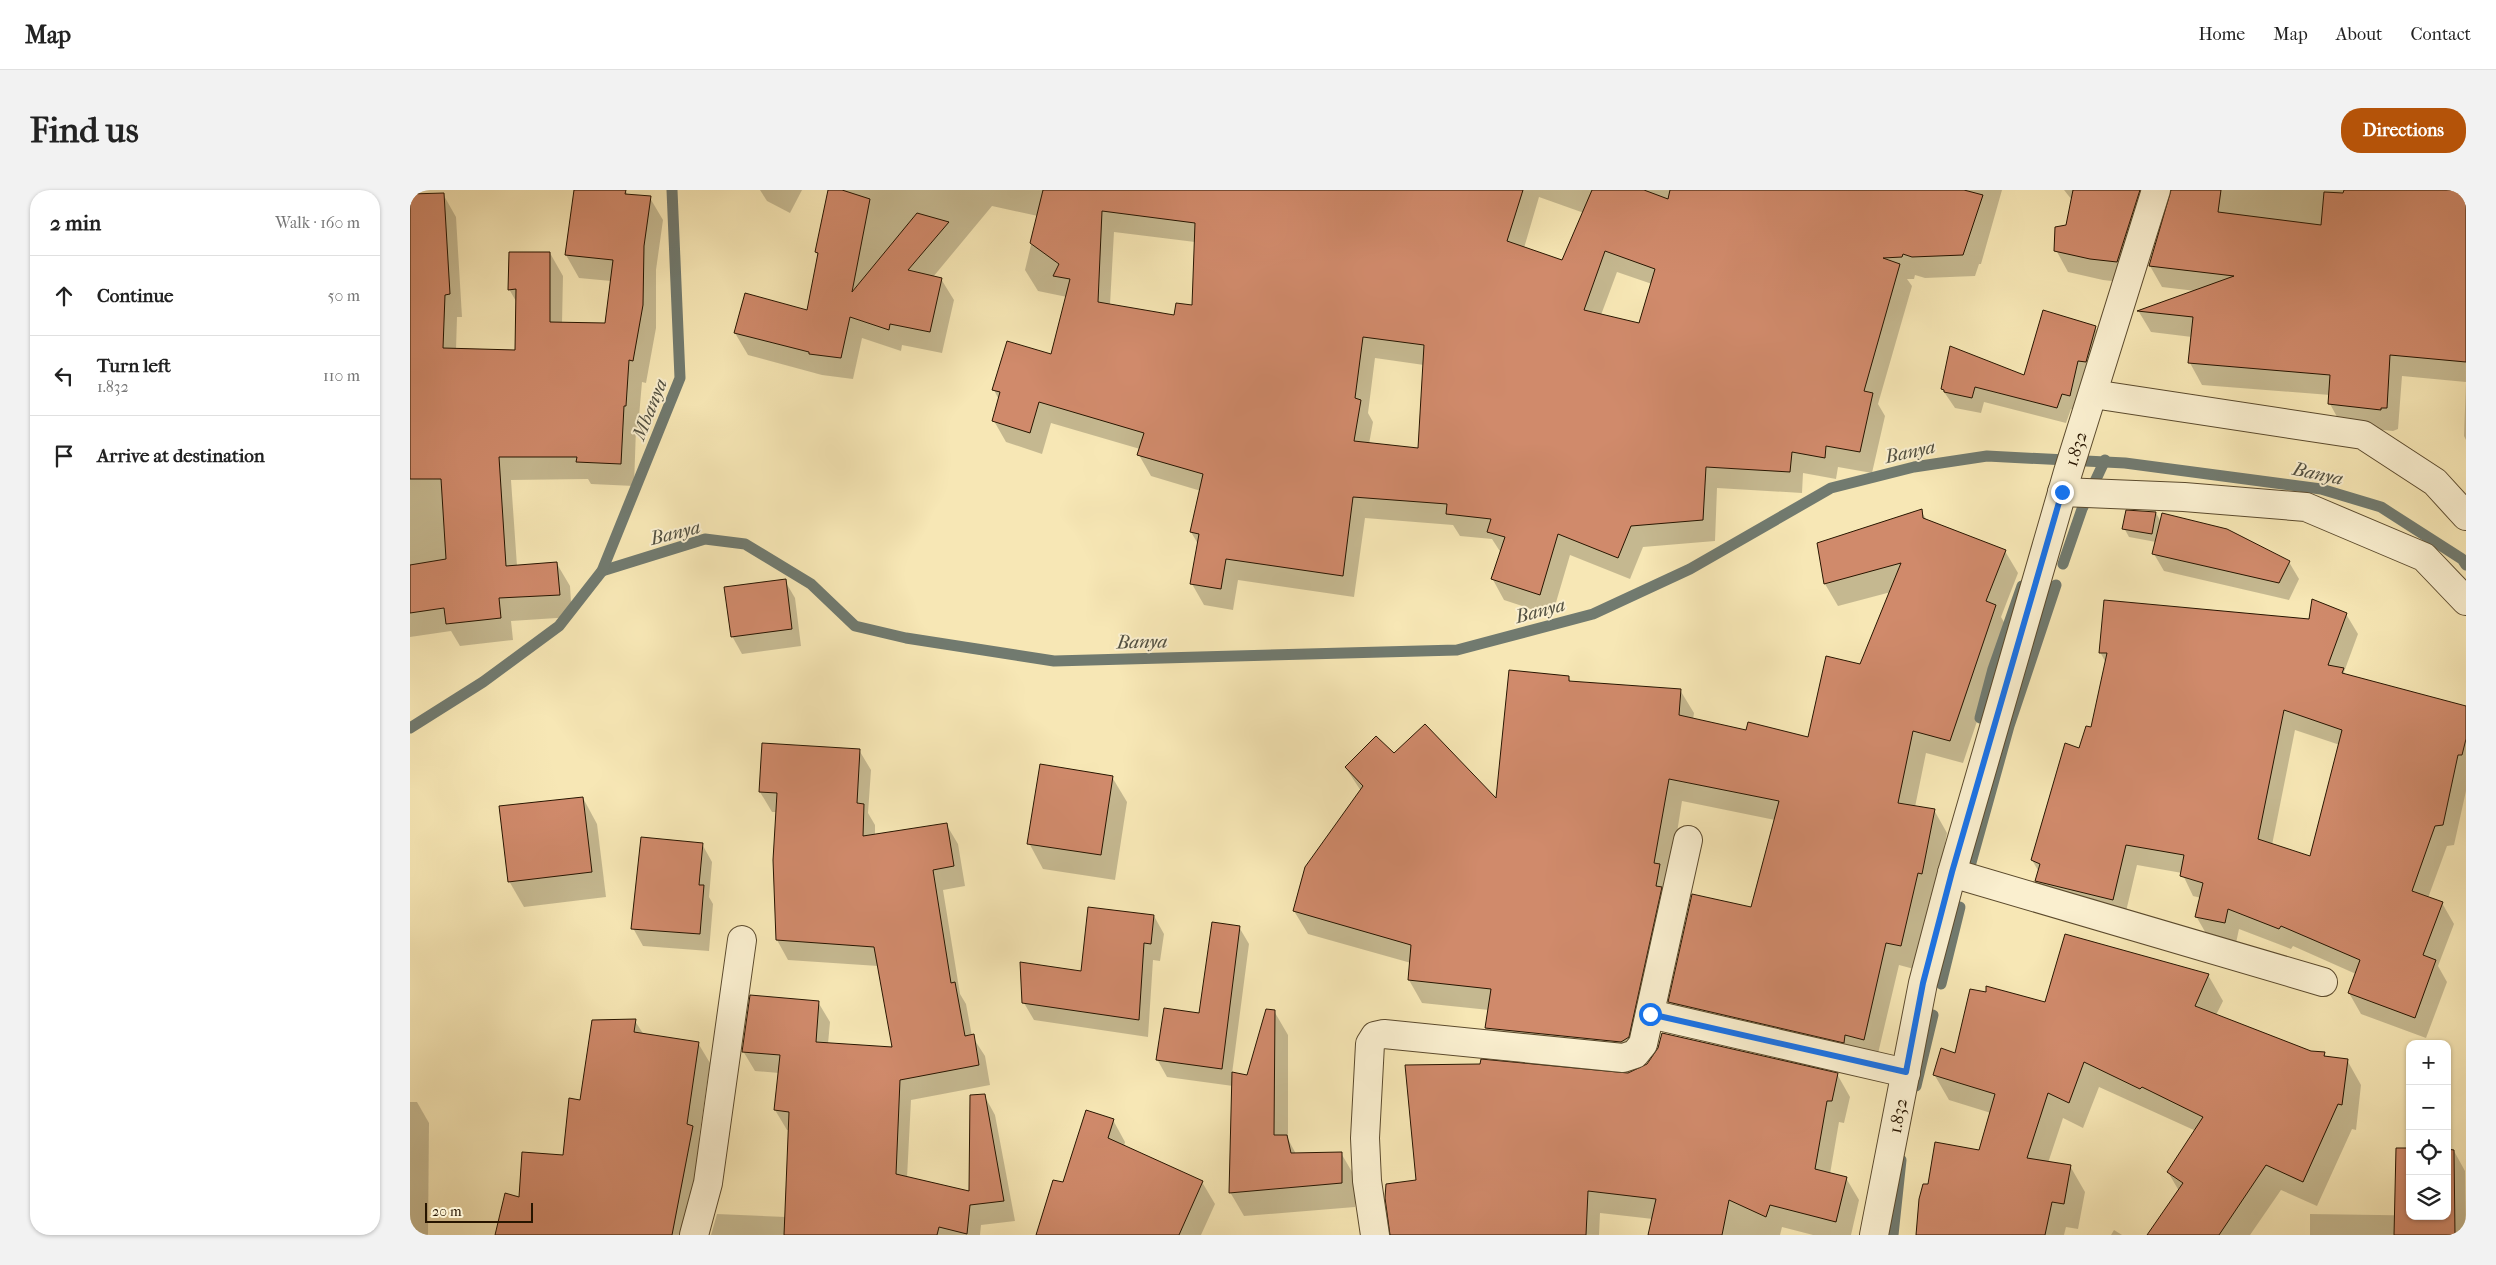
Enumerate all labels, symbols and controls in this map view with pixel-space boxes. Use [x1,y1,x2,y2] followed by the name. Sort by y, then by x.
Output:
[25,21,71,49] text: Map
[2198,24,2245,45] text: Home
[2273,24,2308,45] text: Map
[2336,24,2382,45] text: About
[2410,24,2471,45] text: Contact
[2341,108,2466,153] button: Directions
[30,110,139,151] text: Find us
[50,211,101,235] text: 2 min
[275,213,360,232] text: Walk · 160 m
[50,282,78,310] icon: ahead
[97,285,173,307] text: Continue
[328,286,360,305] text: 50 m
[97,355,171,377] text: Turn left
[50,362,78,390] icon: left
[323,366,360,385] text: 110 m
[627,376,672,445] water label: Mbanya
[97,377,129,396] text: 1.832
[2061,429,2092,469] street label: 1.832
[1882,436,1937,468] water label: Banya
[50,442,78,470] icon: arrive
[97,445,265,467] text: Arrive at destination
[2290,458,2345,490] water label: Banya
[2051,481,2074,504] route end
[647,516,703,550] water label: Banya
[1512,594,1568,628] water label: Banya
[1115,631,1168,653] water label: Banya
[1639,1003,1662,1026] route start
[2406,1040,2451,1220] map controls
[2406,1040,2451,1085] button: +
[2406,1085,2451,1130] button: −
[1885,1097,1912,1136] street label: 1.832
[2406,1130,2451,1175] button: locate
[2406,1175,2451,1220] button: layers
[425,1200,532,1223] scale bar
[432,1203,462,1220] text: 20 m

